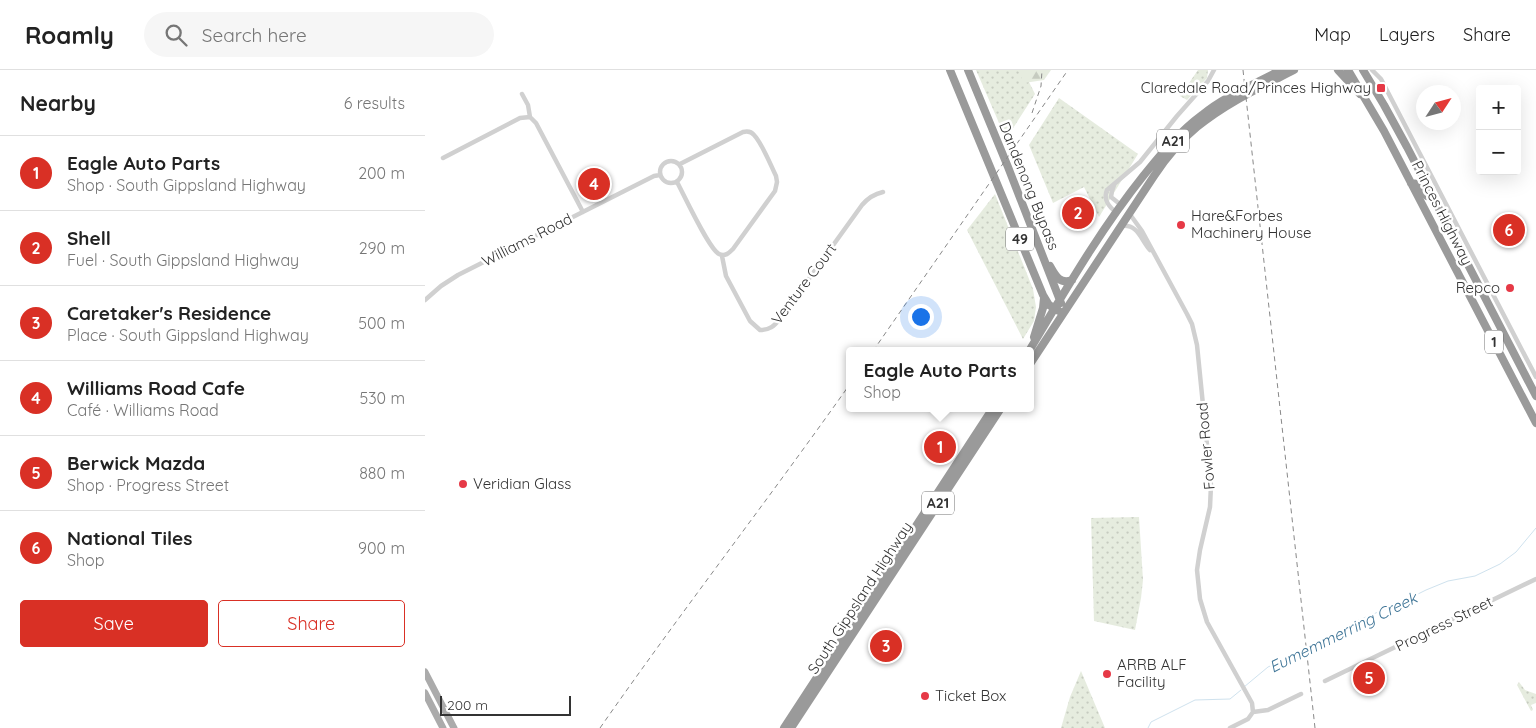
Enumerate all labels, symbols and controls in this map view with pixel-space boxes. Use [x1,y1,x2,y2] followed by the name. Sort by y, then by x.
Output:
[144,12,494,57] search box
[25,20,114,50] text: Roamly
[162,21,190,49] icon: search
[202,23,307,47] text: Search here
[1314,23,1351,46] text: Map
[1379,23,1435,46] text: Layers
[1463,23,1511,46] text: Share
[1141,78,1371,97] place label: Claredale Road/Princes Highway
[1375,82,1387,94] marker: Claredale Road/Princes Highway
[1416,85,1461,130] north arrow
[1476,85,1521,175] map controls
[1476,85,1521,130] button: +
[20,90,96,116] text: Nearby
[344,93,405,113] text: 6 results
[995,119,1064,253] street label: Dandenong Bypass
[1157,129,1189,152] road number: A21
[1476,130,1521,175] button: −
[67,151,220,175] text: Eagle Auto Parts
[1408,157,1477,268] street label: Princes Highway
[33,163,39,183] text: 1
[358,163,405,183] text: 200 m
[578,165,610,203] pin: 4
[67,175,306,195] text: Shop · South Gippsland Highway
[1062,194,1094,232] pin: 2
[1191,206,1311,242] place label: Hare&Forbes Machinery House
[478,209,575,270] street label: Williams Road
[1493,211,1525,249] pin: 6
[1175,219,1187,231] marker: Hare&Forbes Machinery House
[67,226,111,250] text: Shell
[1006,227,1034,250] road number: 49
[31,238,41,258] text: 2
[359,238,405,258] text: 290 m
[767,239,840,328] street label: Venture Court
[67,250,299,270] text: Fuel · South Gippsland Highway
[1456,278,1500,297] place label: Repco
[1504,282,1516,294] marker: Repco
[67,301,271,325] text: Caretaker's Residence
[908,304,934,330] your location
[32,313,40,333] text: 3
[358,313,405,333] text: 500 m
[67,325,309,345] text: Place · South Gippsland Highway
[1485,330,1503,354] road number: 1
[846,347,1034,412] popup
[863,358,1017,382] text: Eagle Auto Parts
[67,376,245,400] text: Williams Road Cafe
[863,382,901,402] text: Shop
[31,388,41,408] text: 4
[359,388,405,408] text: 530 m
[67,400,219,420] text: Café · Williams Road
[1192,402,1219,490] street label: Fowler Road
[924,428,956,466] pin: 1
[67,451,205,475] text: Berwick Mazda
[31,463,41,483] text: 5
[359,463,405,483] text: 880 m
[473,474,571,493] place label: Veridian Glass
[67,475,229,495] text: Shop · Progress Street
[457,478,469,490] marker: Veridian Glass
[922,492,954,514] road number: A21
[803,518,916,677] street label: South Gippsland Highway
[67,526,192,550] text: National Tiles
[32,538,40,558] text: 6
[358,538,405,558] text: 900 m
[67,550,104,570] text: Shop
[1266,587,1422,677] water label: Eumemmerring Creek
[1392,592,1496,655] street label: Progress Street
[20,600,208,647] button: Save
[218,600,405,647] button: Share
[870,627,902,665] pin: 3
[1117,655,1187,691] place label: ARRB ALF Facility
[1353,659,1385,697] pin: 5
[1101,668,1113,680] marker: ARRB ALF Facility
[935,686,1006,705] place label: Ticket Box
[919,690,931,702] marker: Ticket Box
[440,693,571,716] scale bar
[447,696,488,714] text: 200 m

